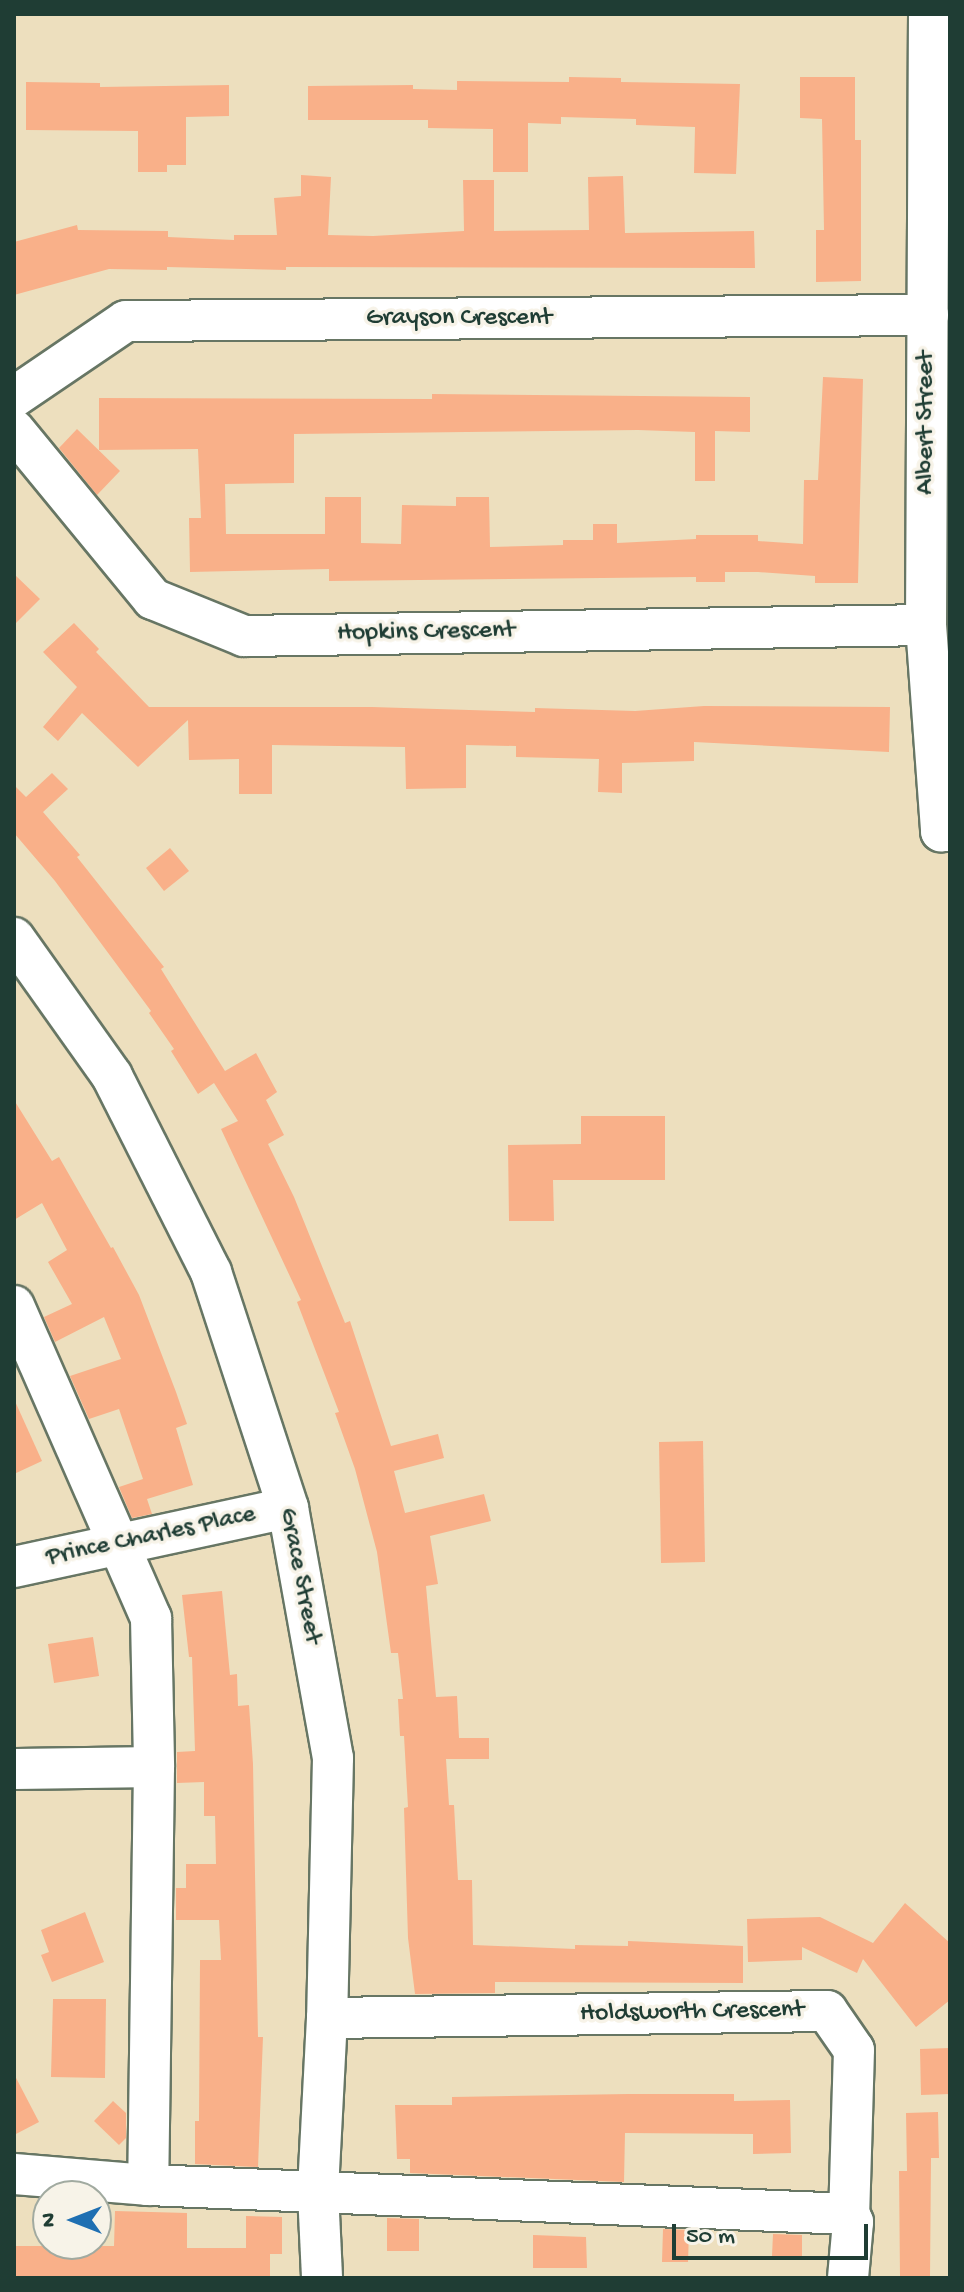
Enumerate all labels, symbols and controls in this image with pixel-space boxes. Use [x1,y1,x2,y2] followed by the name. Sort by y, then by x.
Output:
[366,303,552,335] street label: Grayson Crescent
[911,351,943,495] street label: Albert Street
[337,616,515,650] street label: Hopkins Crescent
[43,1500,259,1574] street label: Prince Charles Place
[271,1505,327,1647] street label: Grace Street
[580,1995,804,2031] street label: Holdsworth Crescent
[32,2180,112,2260] north arrow
[676,2208,872,2258] scale bar
[37,2213,63,2227] text: N
[686,2223,735,2252] text: 50 m

